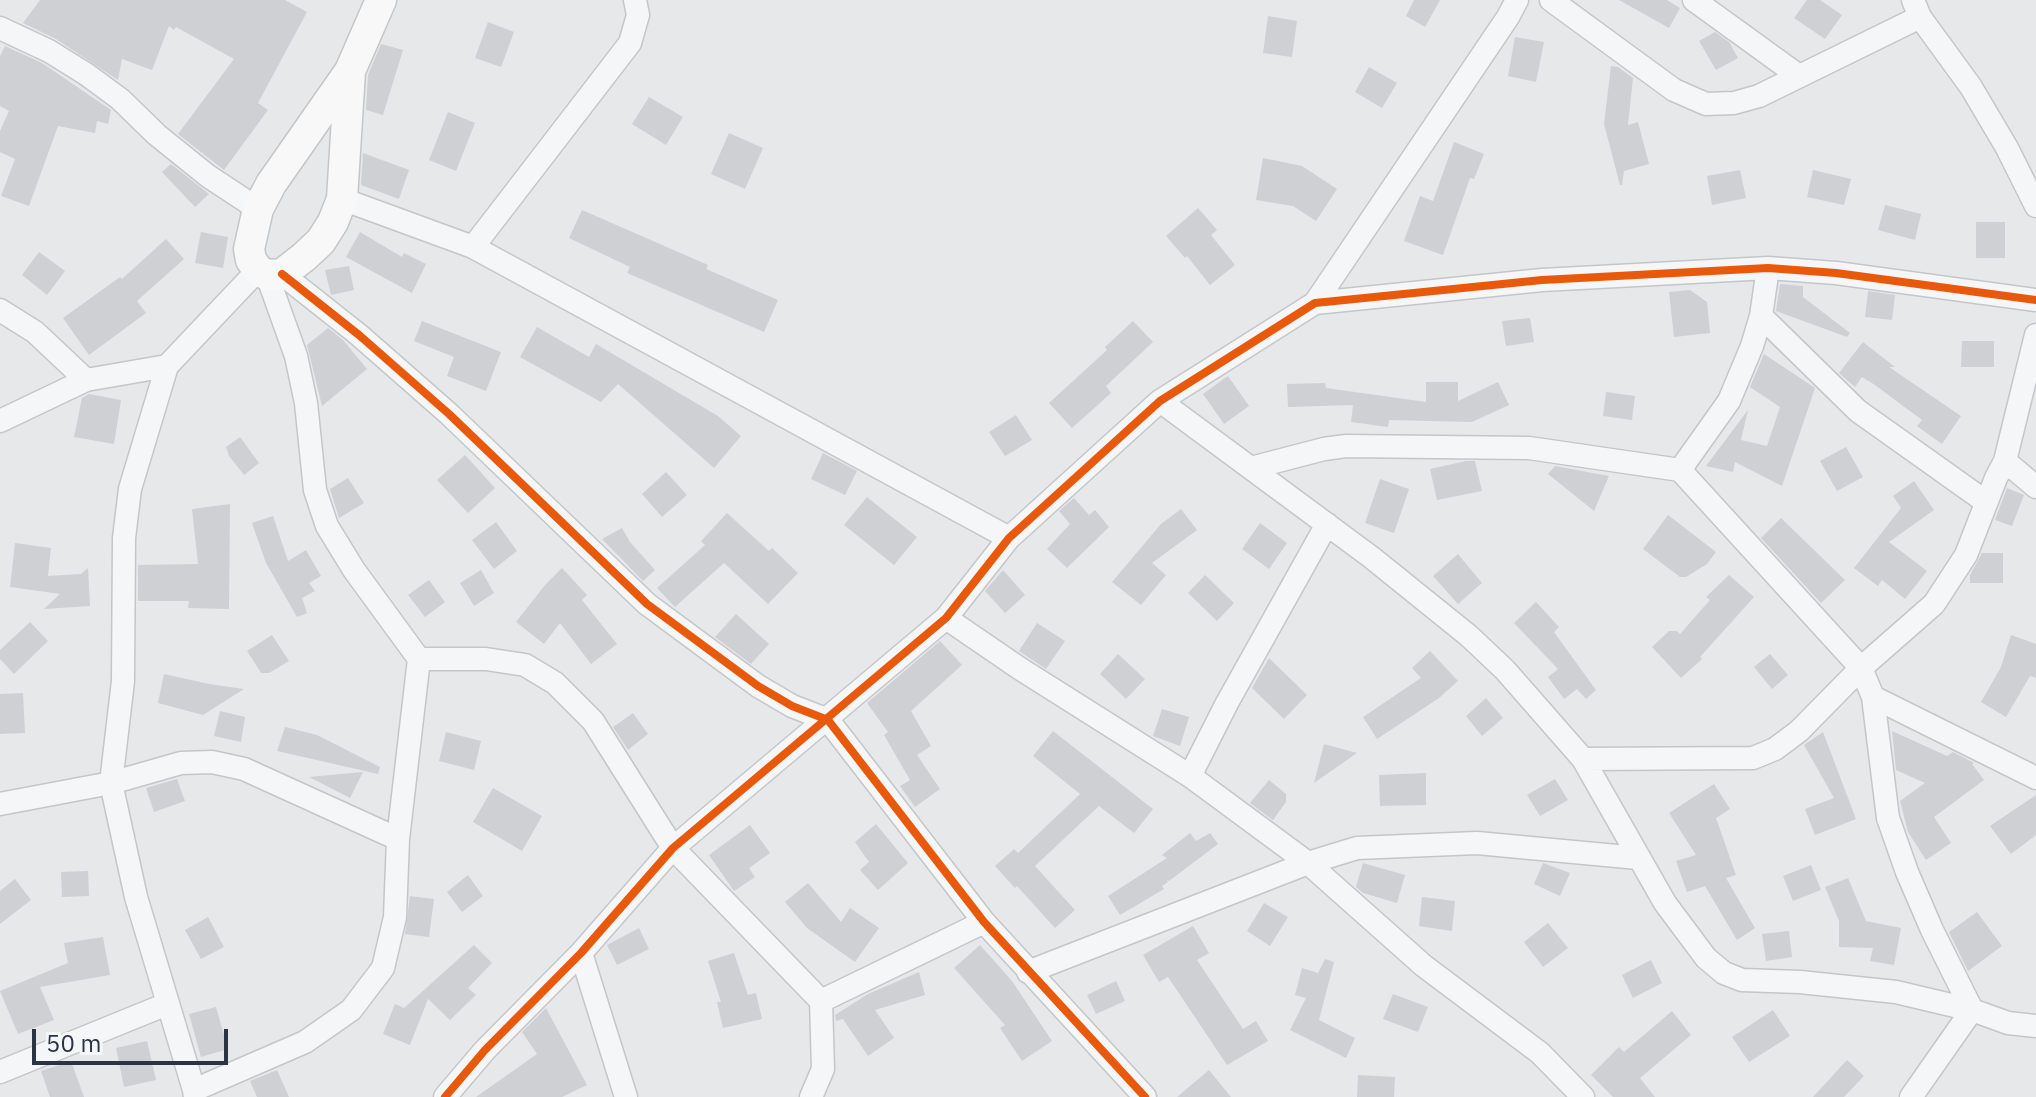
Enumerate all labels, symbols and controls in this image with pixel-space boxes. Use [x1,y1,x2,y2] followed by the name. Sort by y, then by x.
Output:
[36,1013,232,1063] scale bar
[46,1027,101,1059] text: 50 m

